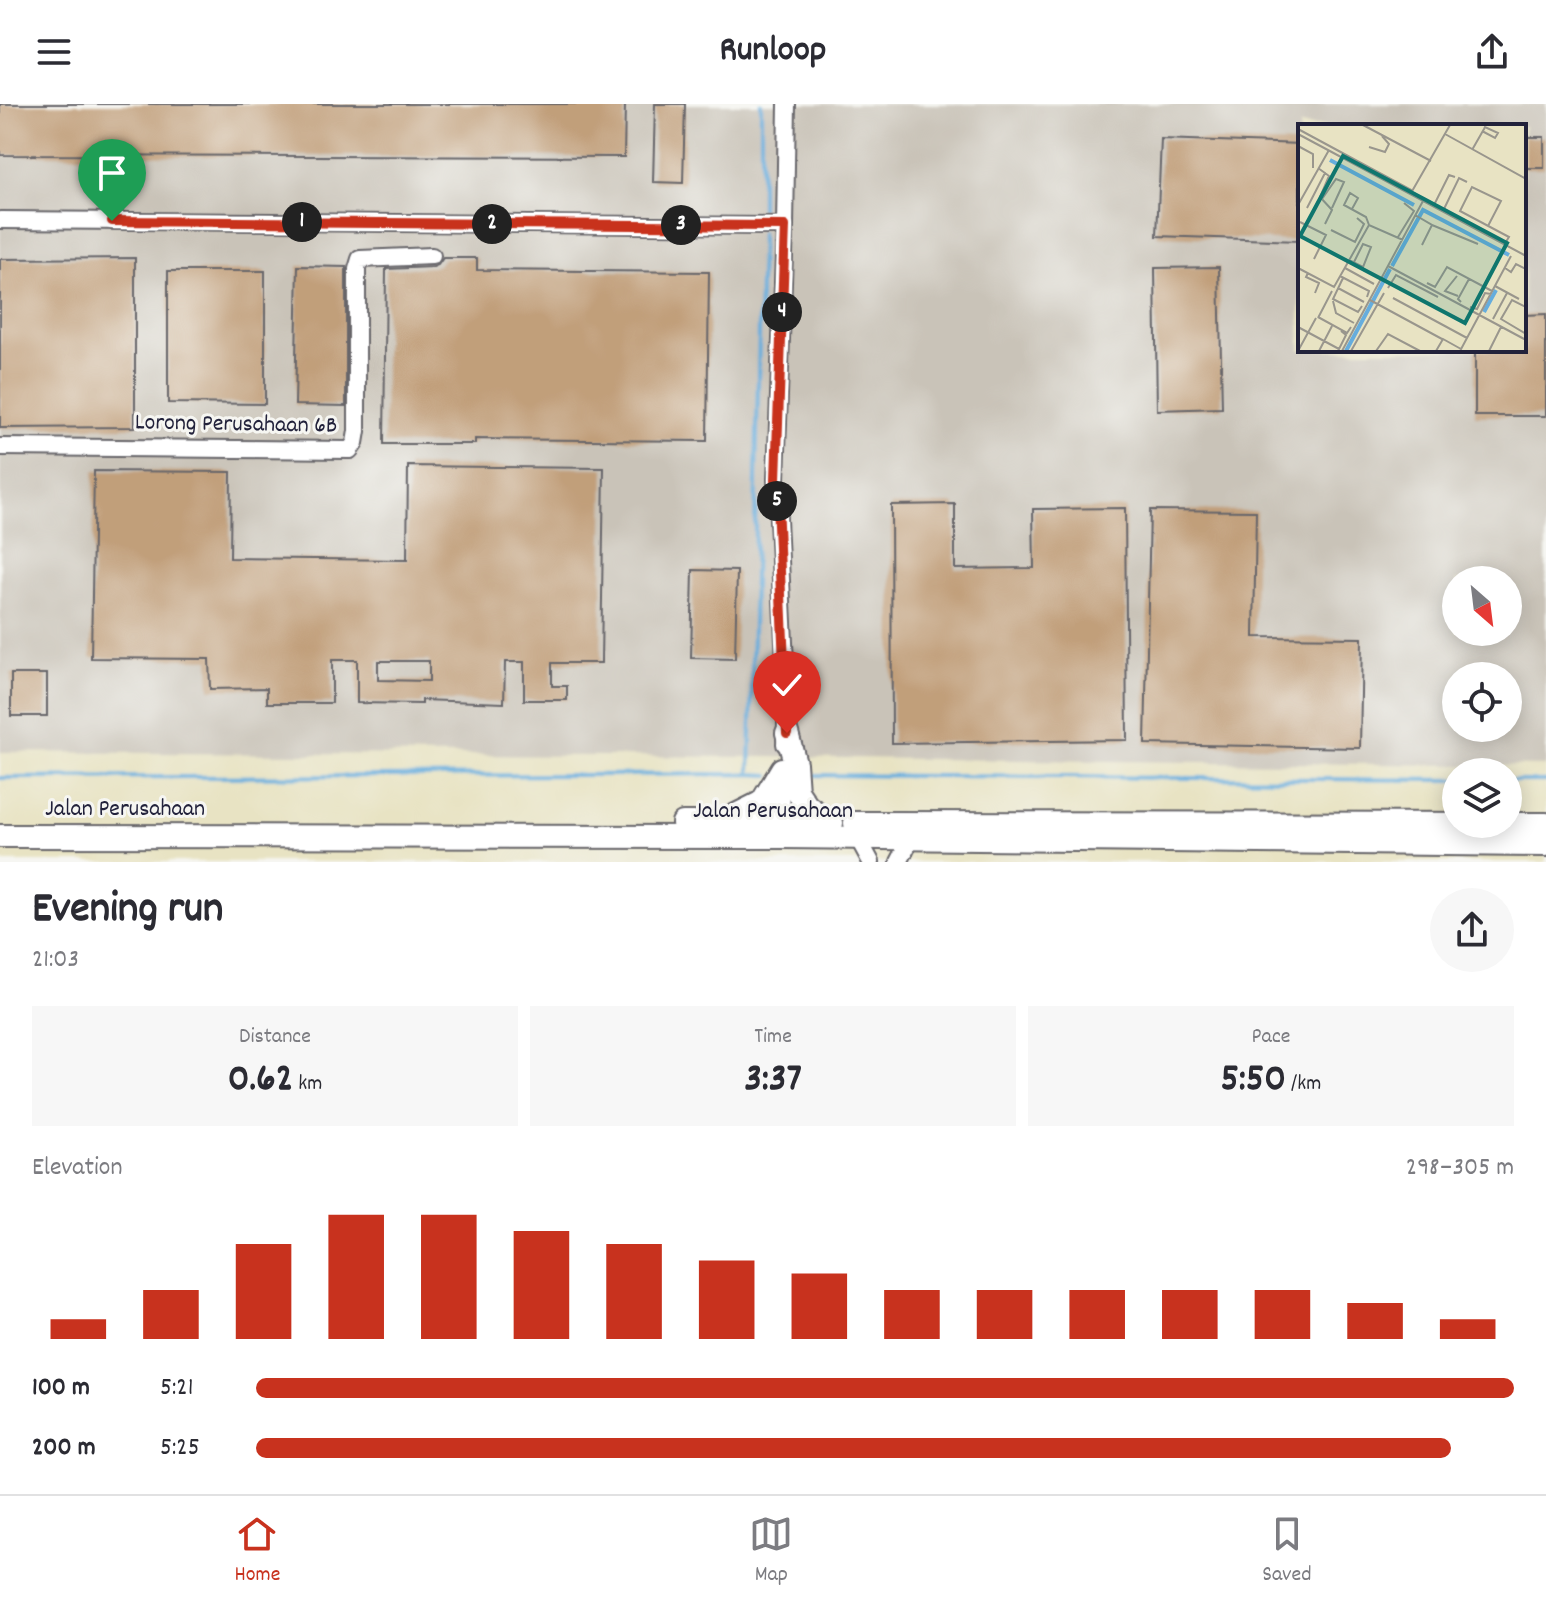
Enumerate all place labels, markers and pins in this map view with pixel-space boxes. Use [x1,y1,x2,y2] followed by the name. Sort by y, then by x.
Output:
[78,139,146,221] pin
[282,202,322,242] pin: 1
[472,204,512,244] pin: 2
[661,205,701,245] pin: 3
[762,292,802,332] pin: 4
[757,481,797,521] pin: 5
[753,651,821,733] pin

